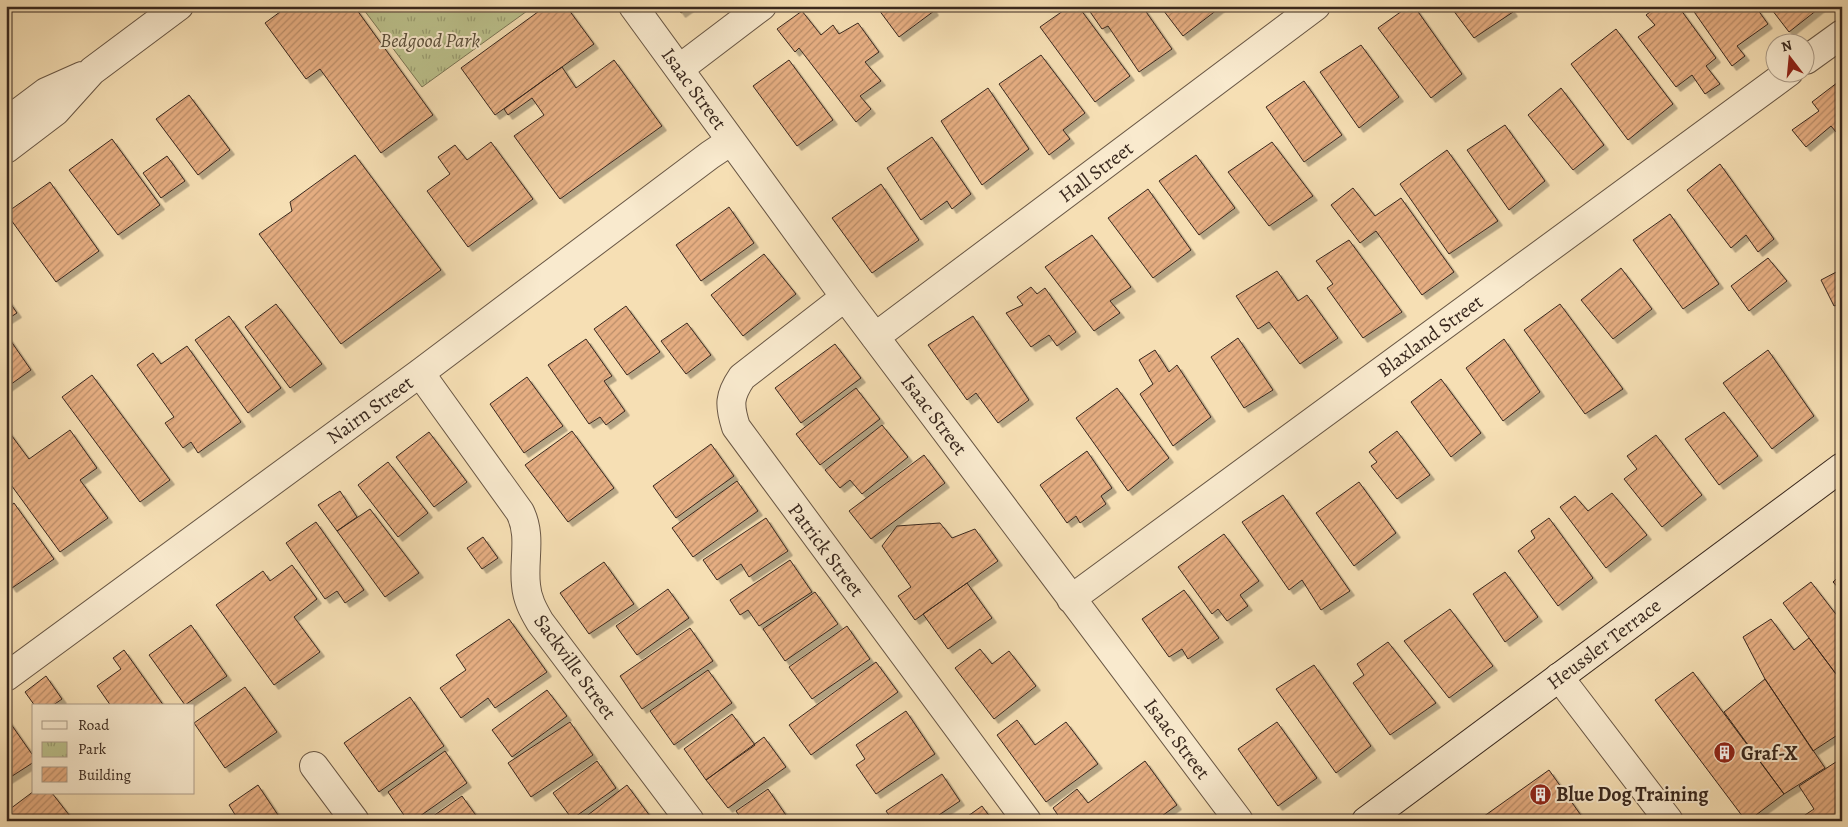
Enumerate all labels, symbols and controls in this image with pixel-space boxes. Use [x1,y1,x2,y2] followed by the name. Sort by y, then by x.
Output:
[380,27,480,54] park label: Bedgood Park
[1766,32,1816,82] north arrow
[1779,35,1794,57] text: N
[655,43,733,136] street label: Isaac Street
[1053,135,1139,209] street label: Hall Street
[1372,288,1489,384] street label: Blaxland Street
[321,369,419,451] street label: Nairn Street
[895,369,974,461] street label: Isaac Street
[782,497,871,603] street label: Patrick Street
[1541,592,1667,696] street label: Heussler Terrace
[528,609,623,726] street label: Sackville Street
[1138,693,1217,785] street label: Isaac Street
[32,704,195,794] legend
[78,715,110,735] text: Road
[78,739,107,759] text: Park
[1741,740,1798,767] place label: Graf-X
[1713,741,1737,765] building icon: Graf-X
[78,765,131,785] text: Building
[1556,781,1709,808] place label: Blue Dog Training
[1528,782,1552,806] building icon: Blue Dog Training

